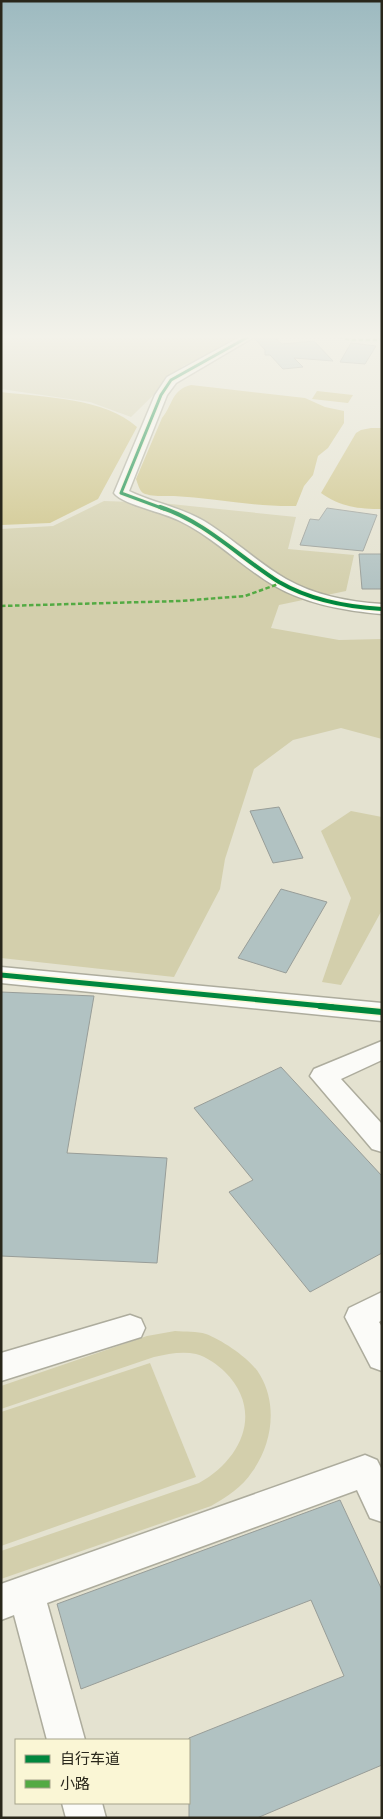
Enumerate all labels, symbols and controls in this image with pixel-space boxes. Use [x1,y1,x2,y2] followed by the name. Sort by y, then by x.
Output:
[15,1739,190,1804] legend
[60,1749,120,1767] text: 自行车道
[60,1774,90,1792] text: 小路

